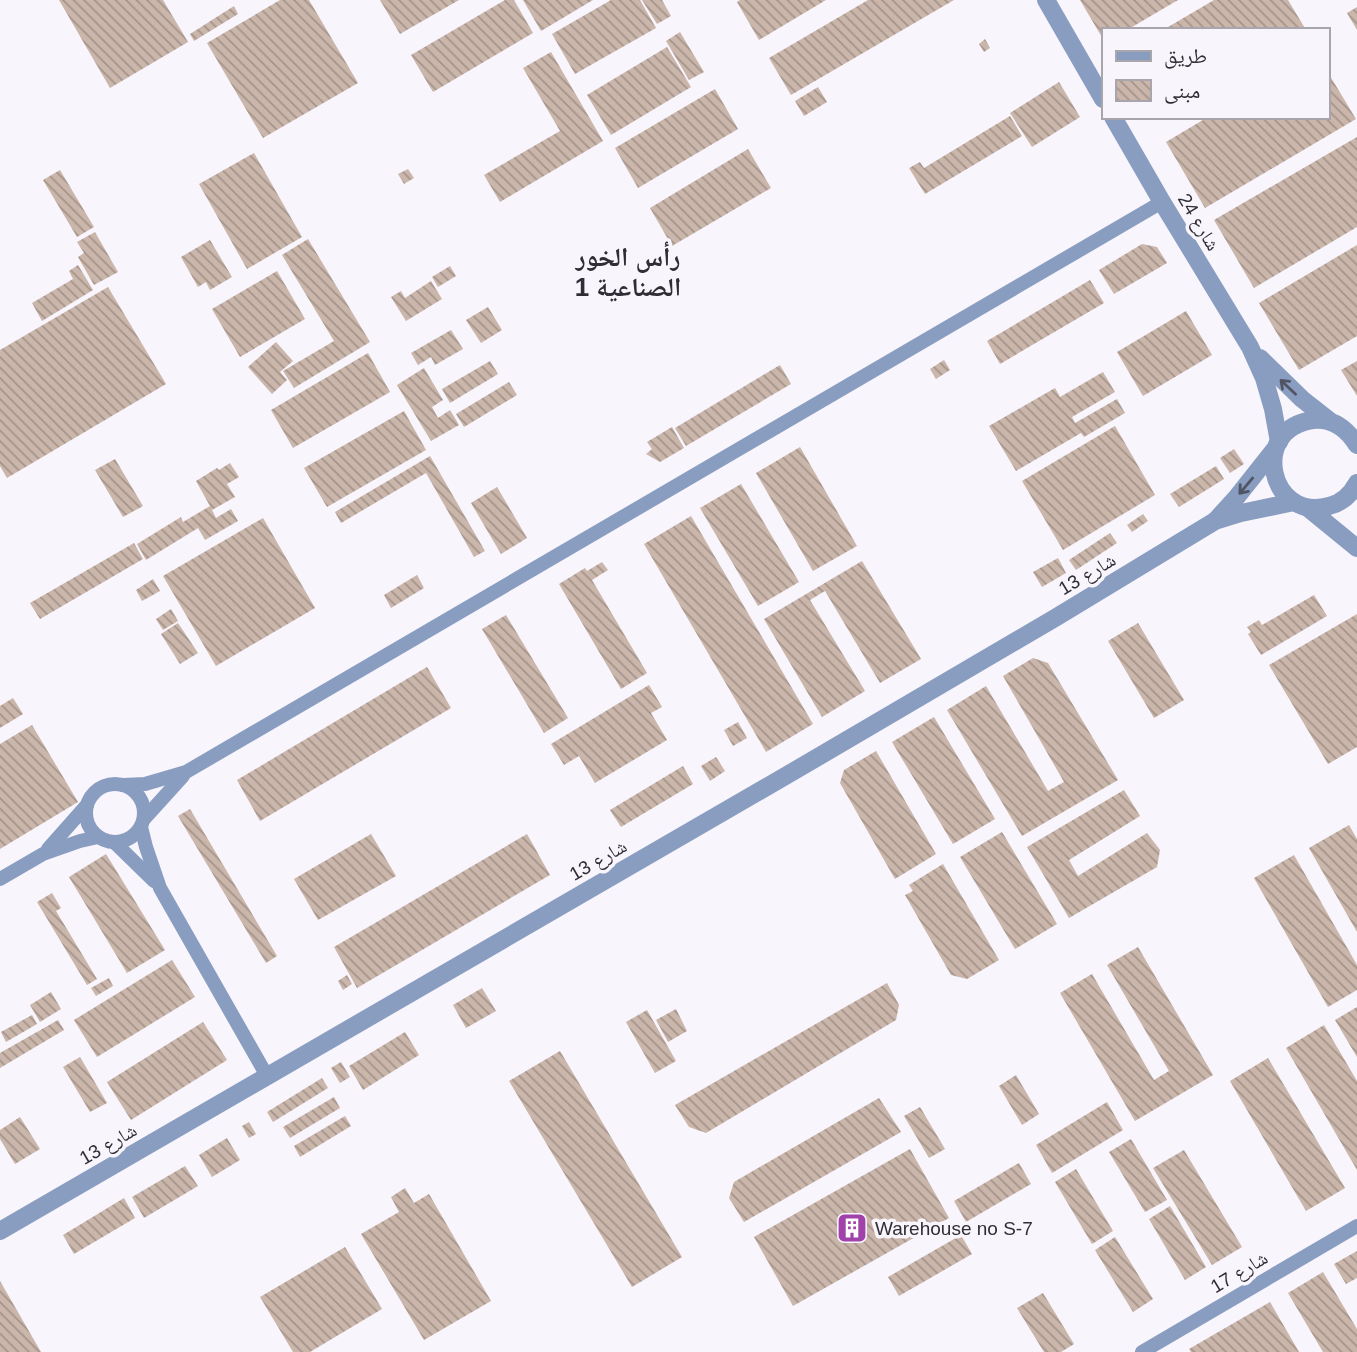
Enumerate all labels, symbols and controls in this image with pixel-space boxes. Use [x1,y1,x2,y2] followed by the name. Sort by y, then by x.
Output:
[1102,28,1329,119] legend
[1164,44,1207,69] text: طريق
[1164,79,1200,104] text: مبنى
[1173,190,1224,255] street label: شارع 24
[575,241,681,302] district label: رأس الخور الصناعية 1
[1279,379,1297,395] one-way arrow
[1238,477,1254,495] one-way arrow
[1055,549,1120,600] street label: شارع 13
[566,835,631,886] street label: شارع 13
[76,1119,141,1170] street label: شارع 13
[835,1211,869,1245] building icon: Warehouse no S-7
[875,1218,1033,1239] place label: Warehouse no S-7
[1207,1247,1272,1298] street label: شارع 17

